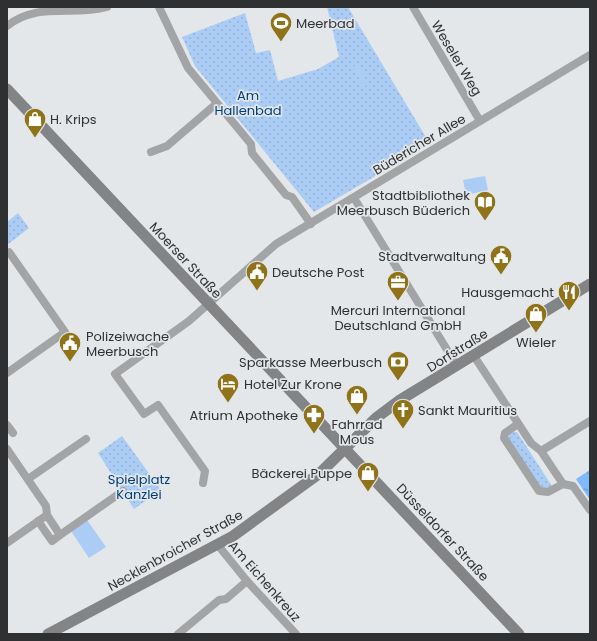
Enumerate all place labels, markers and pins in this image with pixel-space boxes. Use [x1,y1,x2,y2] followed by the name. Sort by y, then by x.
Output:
[268,10,294,43] sports icon: Meerbad
[296,14,355,33] place label: Meerbad
[22,106,48,139] shop icon: H. Krips
[50,110,97,129] place label: H. Krips
[337,186,470,220] place label: Stadtbibliothek Meerbusch Büderich
[472,189,498,222] library icon: Stadtbibliothek Meerbusch Büderich
[488,243,514,276] public building icon: Stadtverwaltung
[378,247,486,266] place label: Stadtverwaltung
[244,259,270,292] public building icon: Deutsche Post
[272,263,364,282] place label: Deutsche Post
[385,269,411,302] office icon: Mercuri International Deutschland GmbH
[556,279,582,312] restaurant icon: Hausgemacht
[461,283,554,302] place label: Hausgemacht
[331,301,465,335] place label: Mercuri International Deutschland GmbH
[523,301,549,334] shop icon: Wieler
[86,327,169,361] place label: Polizeiwache Meerbusch
[57,330,83,363] public building icon: Polizeiwache Meerbusch
[516,333,556,352] place label: Wieler
[385,349,411,382] bank icon: Sparkasse Meerbusch
[239,353,382,372] place label: Sparkasse Meerbusch
[215,371,241,404] hotel icon: Hotel Zur Krone
[244,375,342,394] place label: Hotel Zur Krone
[344,383,370,416] shop icon: Fahrrad Mous
[390,397,416,430] church icon: Sankt Mauritius
[418,401,517,420] place label: Sankt Mauritius
[301,402,327,435] pharmacy icon: Atrium Apotheke
[190,406,298,425] place label: Atrium Apotheke
[332,415,382,449] place label: Fahrrad Mous
[355,460,381,493] shop icon: Bäckerei Puppe
[252,464,352,483] place label: Bäckerei Puppe

